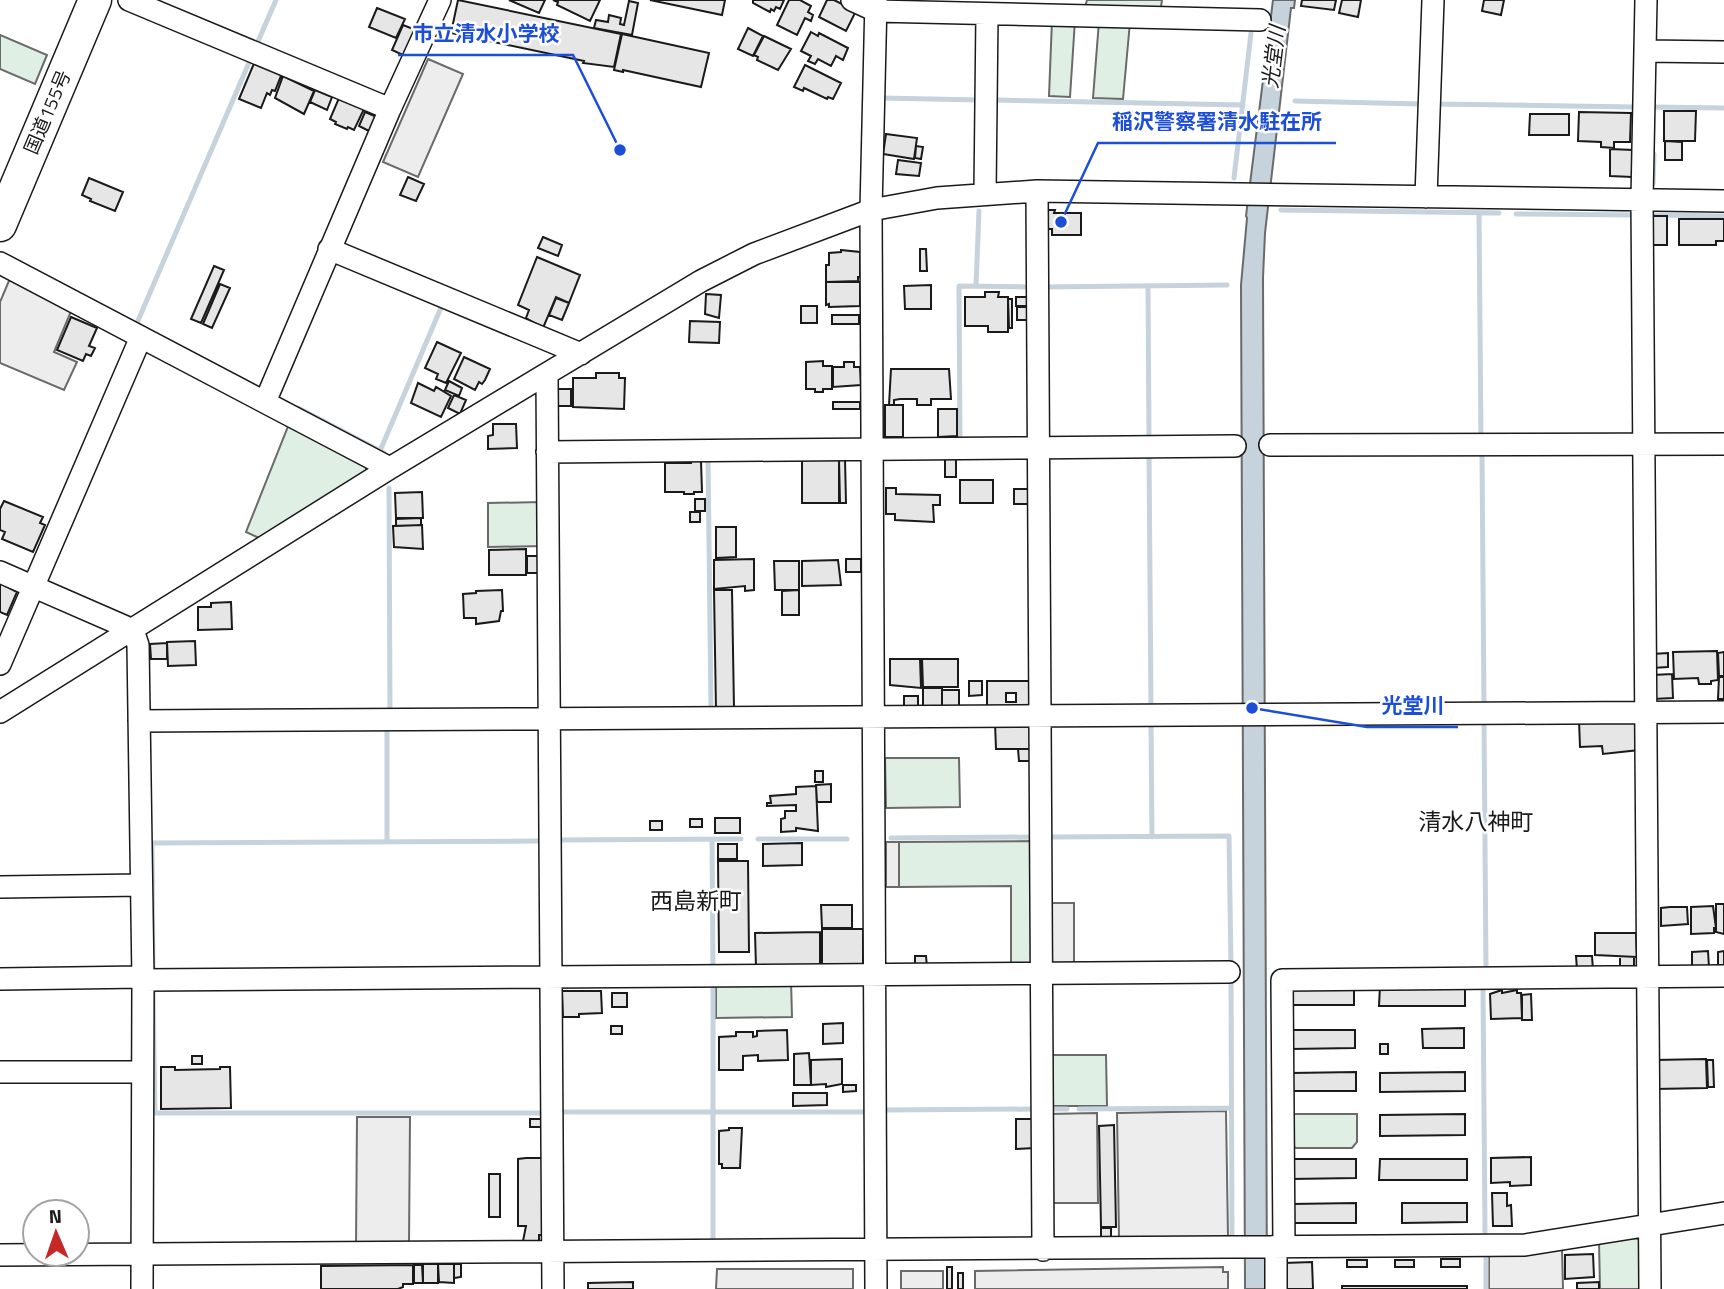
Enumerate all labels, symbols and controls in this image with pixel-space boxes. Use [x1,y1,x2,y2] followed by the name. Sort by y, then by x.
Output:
[398,13,573,55] callout: 市立清水小学校
[413,17,560,49] text: 市立清水小学校
[1253,22,1293,90] water label: 光堂川
[16,65,77,158] street label: 国道155号
[1098,101,1336,143] callout: 稲沢警察署清水駐在所
[1112,105,1322,137] text: 稲沢警察署清水駐在所
[1367,685,1458,727] callout: 光堂川
[1382,689,1445,721] text: 光堂川
[1419,804,1534,839] district label: 清水八神町
[650,883,742,918] district label: 西島新町
[21,1198,91,1268] north arrow
[48,1201,62,1230] text: N

